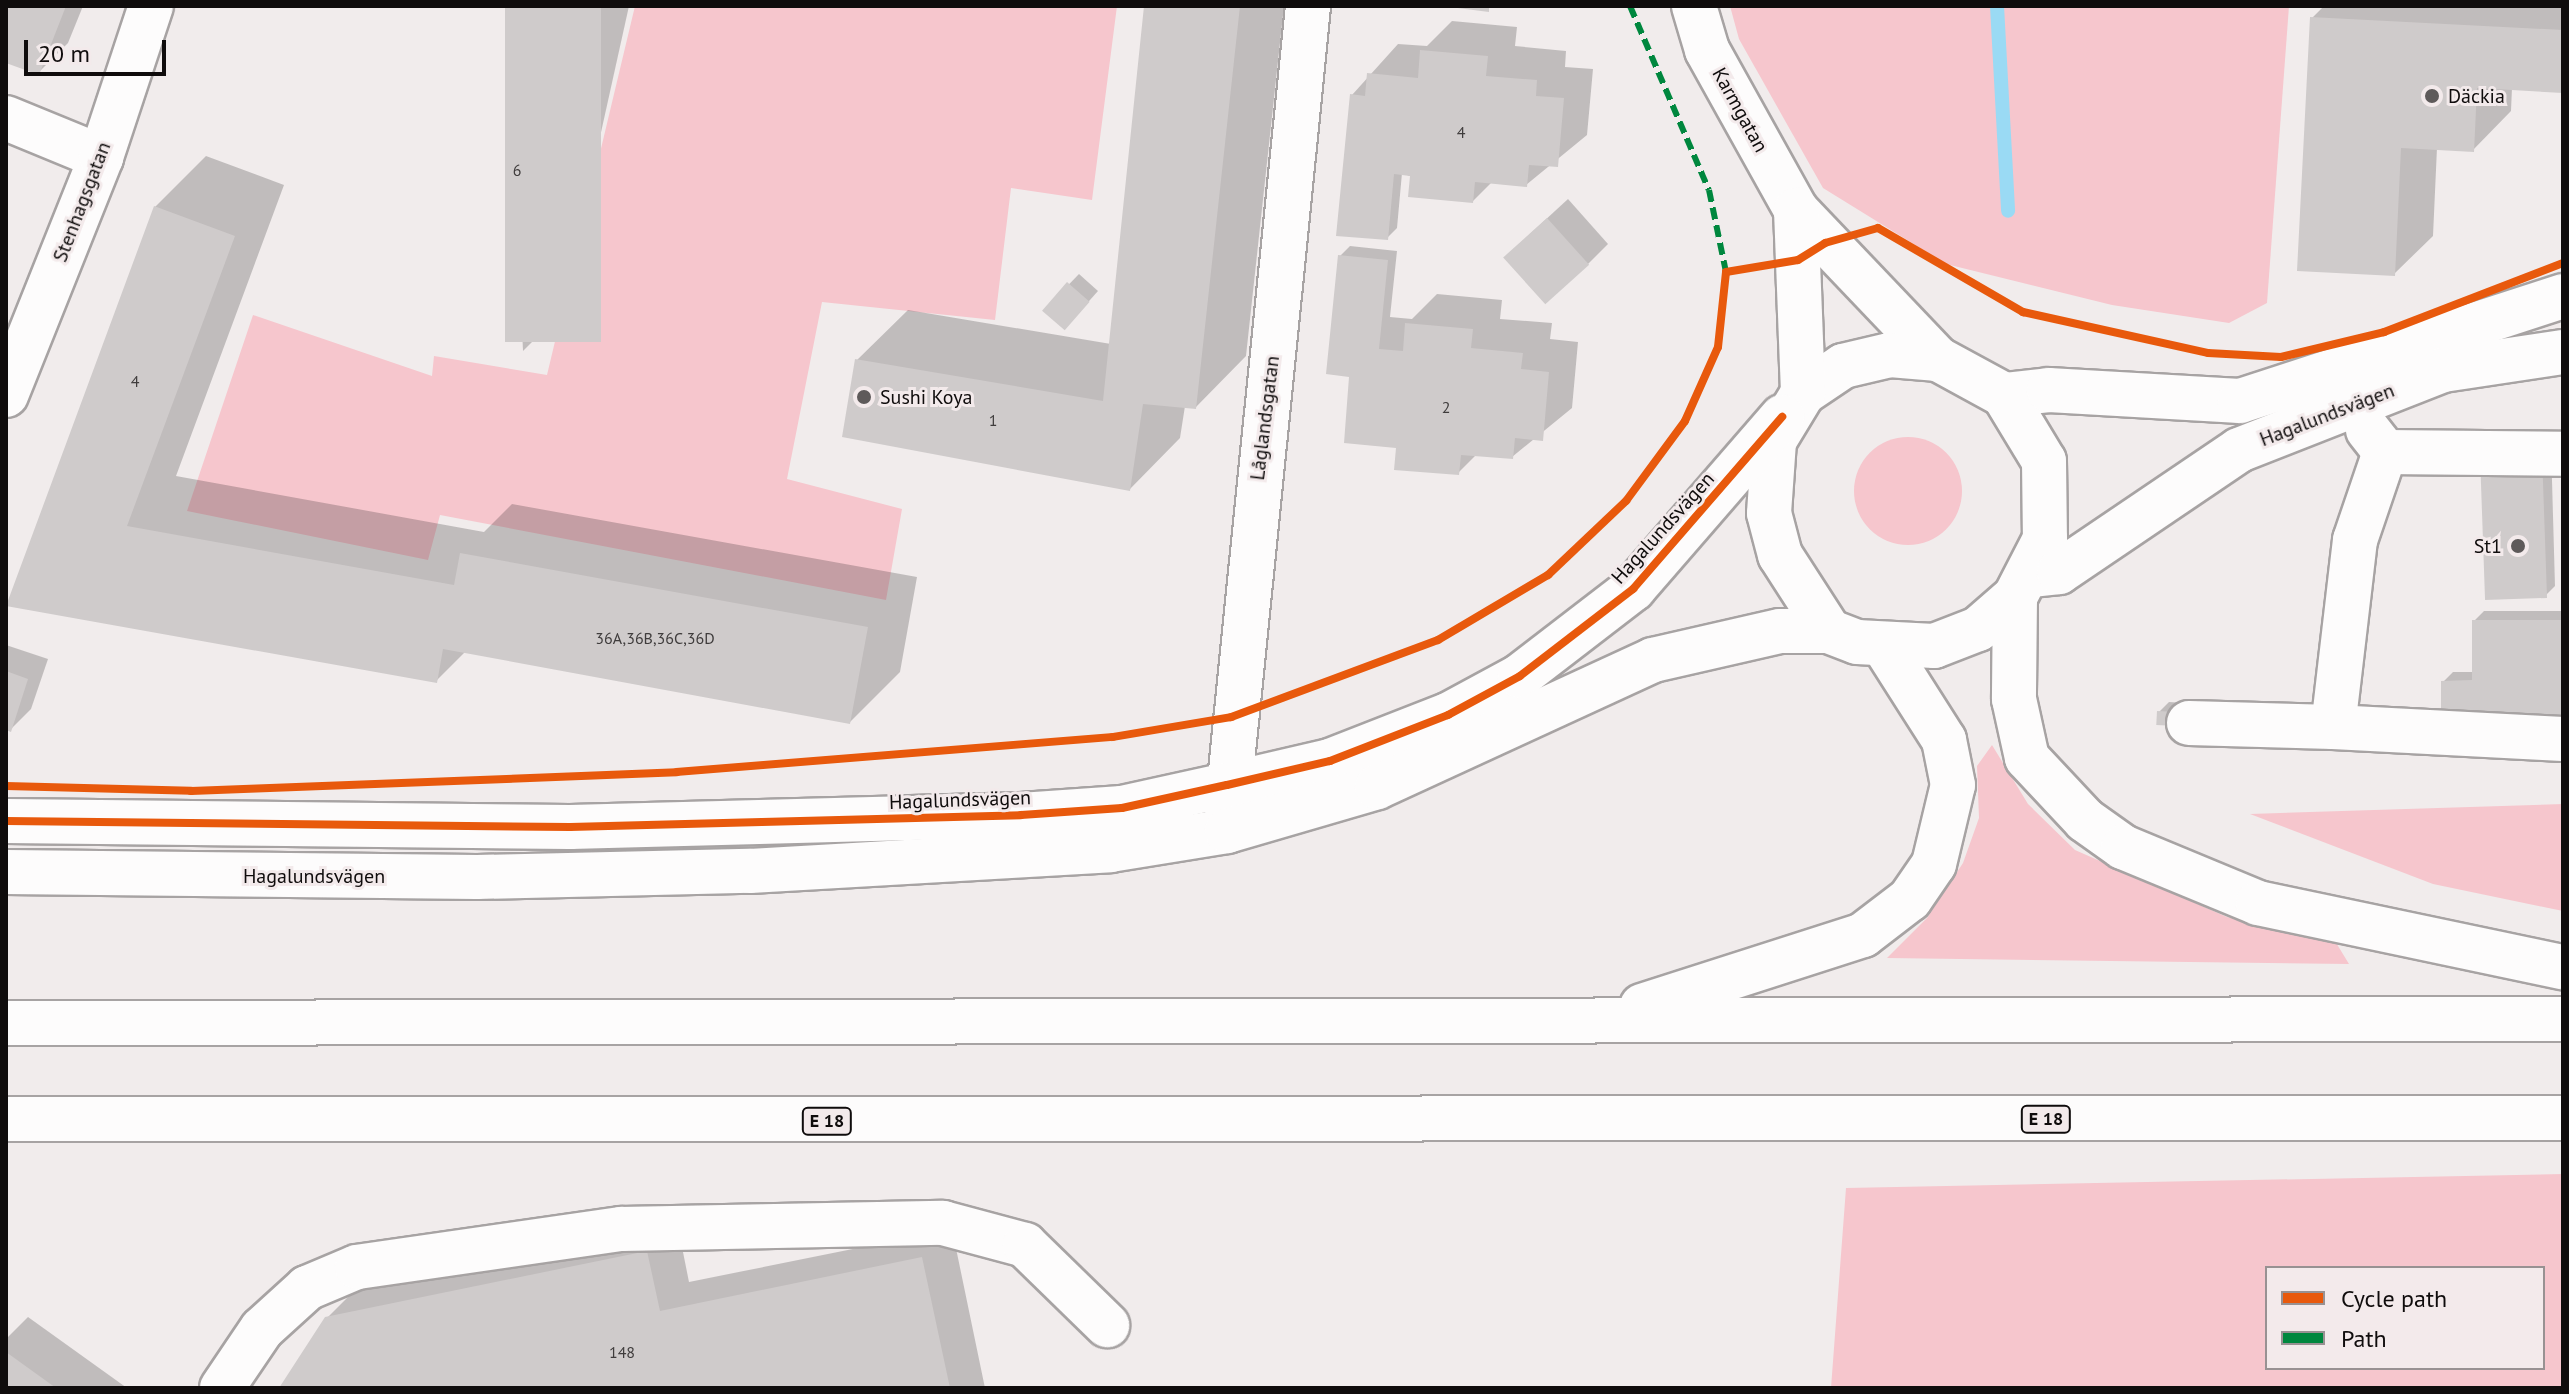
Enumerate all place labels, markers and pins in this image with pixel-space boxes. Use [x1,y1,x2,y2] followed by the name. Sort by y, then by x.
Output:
[2448,84,2505,108] place label: Däckia
[2423,87,2441,105] marker: Däckia
[880,385,972,409] place label: Sushi Koya
[855,388,873,406] marker: Sushi Koya
[2474,534,2502,558] place label: St1
[2509,537,2527,555] marker: St1

